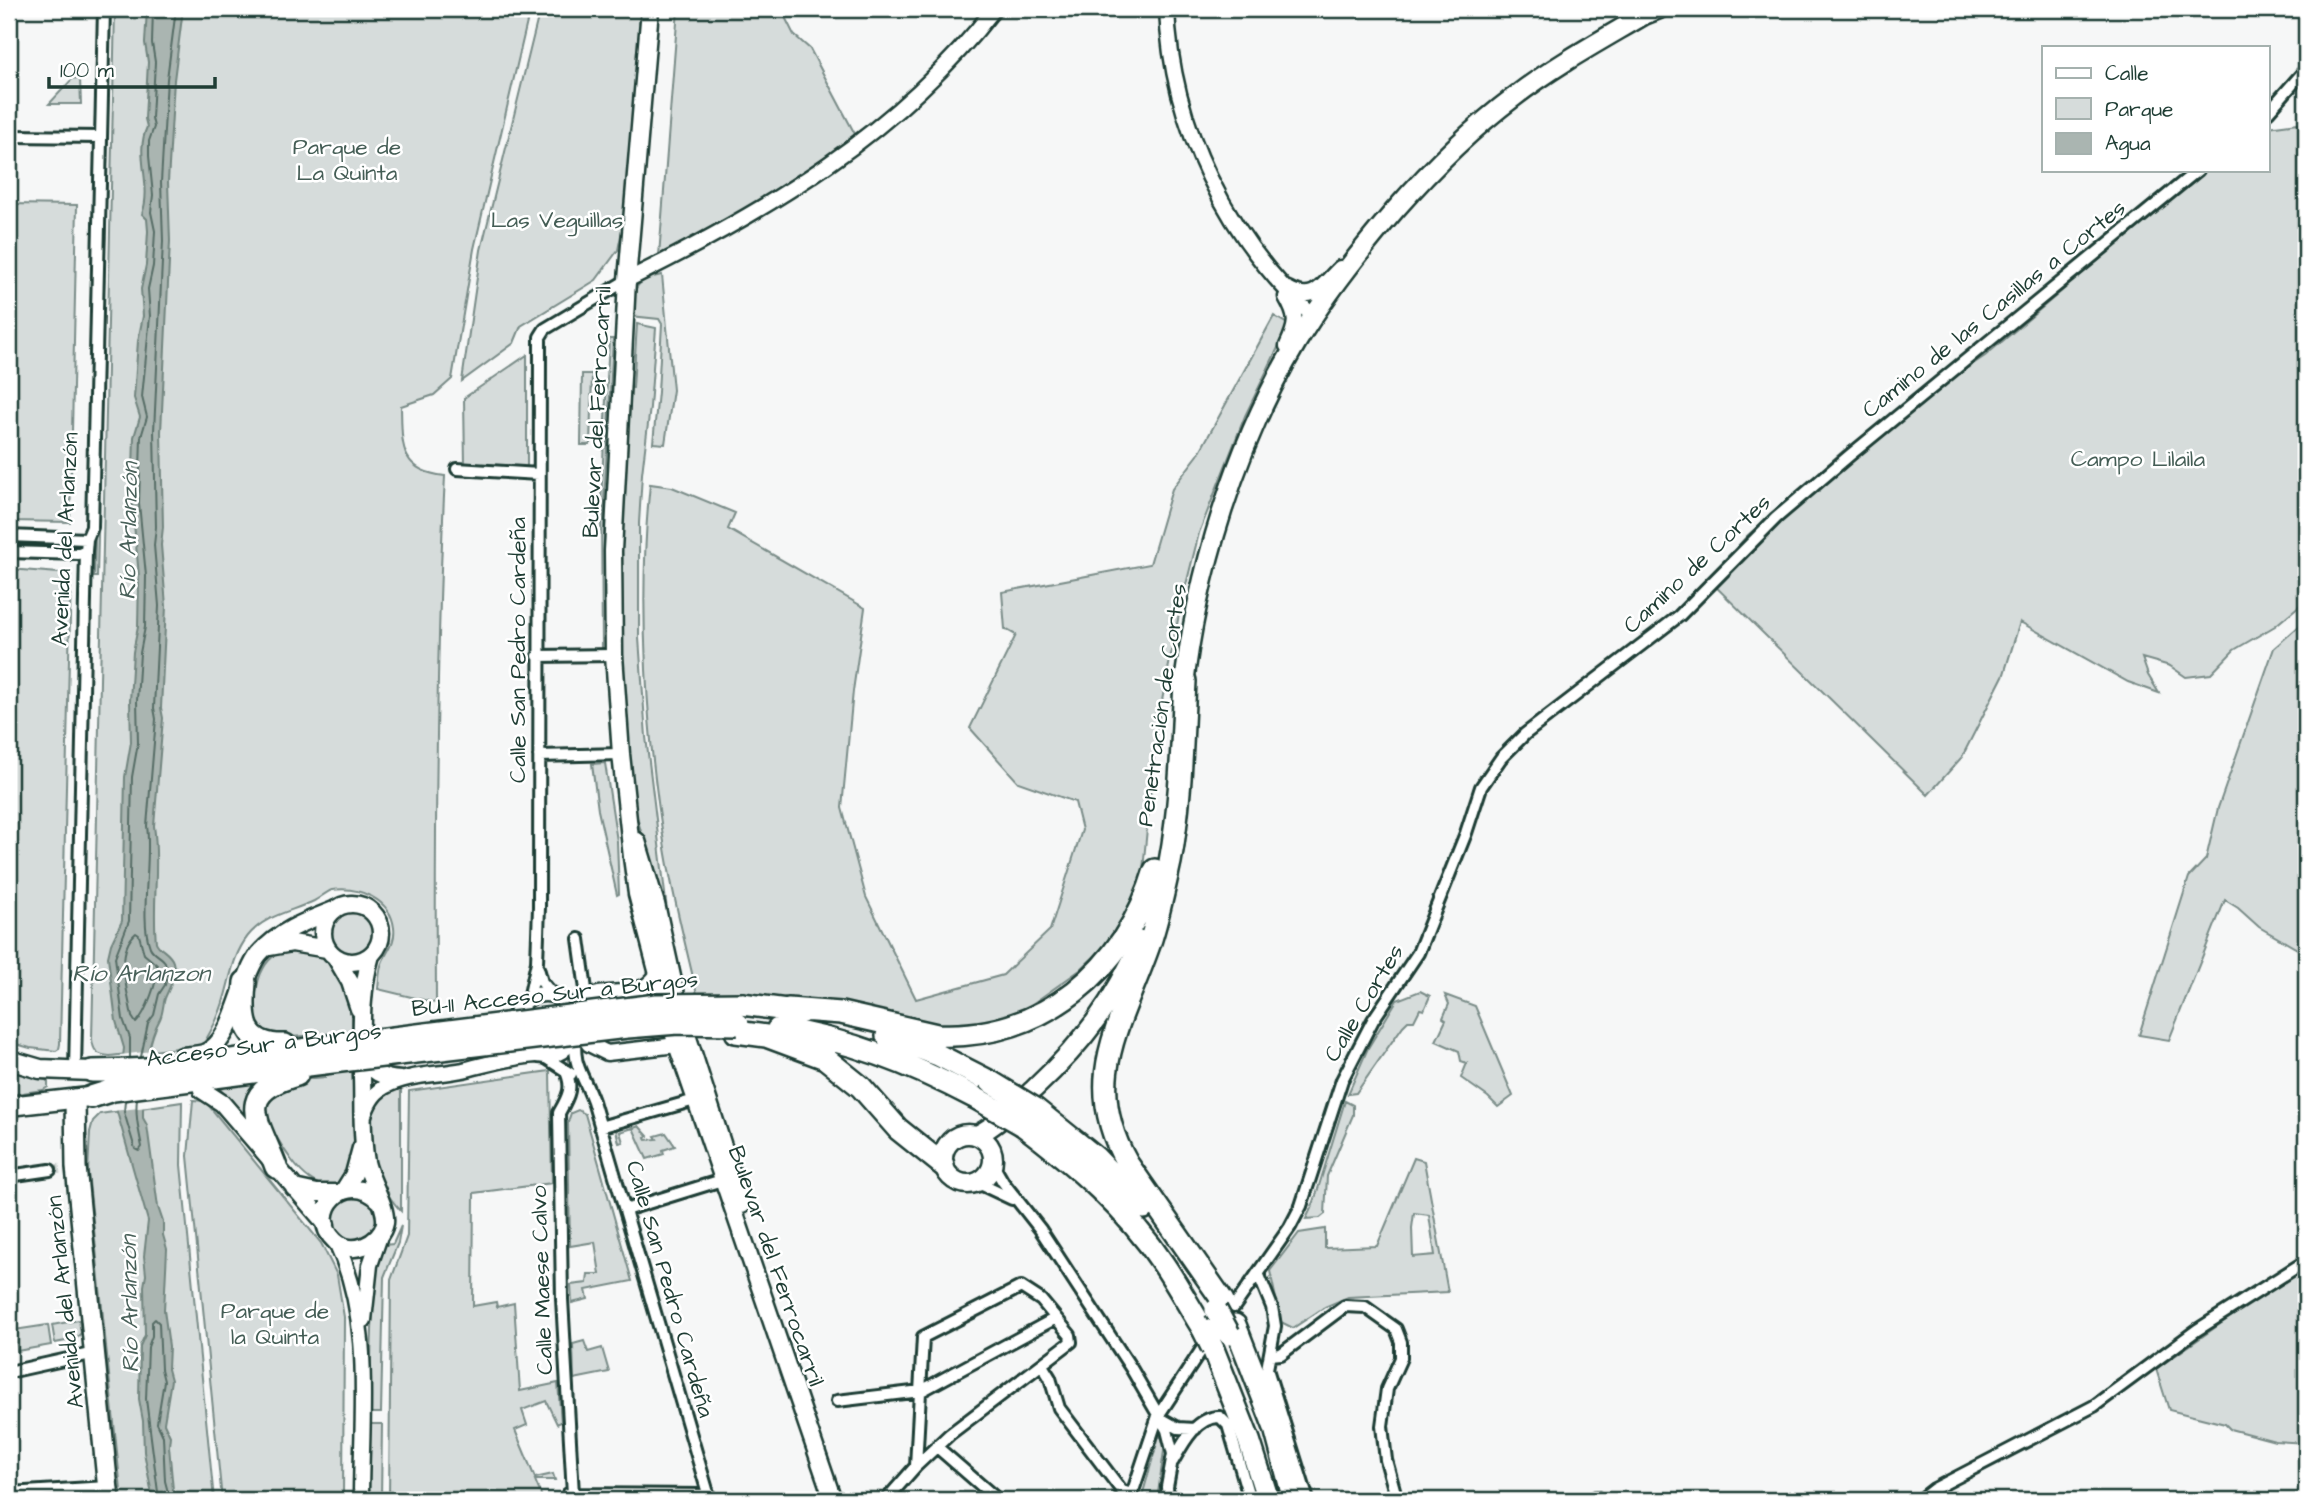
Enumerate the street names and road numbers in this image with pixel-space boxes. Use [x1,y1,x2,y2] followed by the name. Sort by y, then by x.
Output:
[1855,192,2133,426] street label: Camino de las Casillas a Cortes
[574,285,620,539] street label: Bulevar del Ferrocarril
[43,431,87,647] street label: Avenida del Arlanzón
[1616,487,1778,641] street label: Camino de Cortes
[502,517,534,783] street label: Calle San Pedro Cardeña
[1129,581,1195,829] street label: Penetración de Cortes
[1316,938,1412,1068] street label: Calle Cortes
[410,963,700,1026] street label: BU-11 Acceso Sur a Burgos
[145,1015,383,1076] street label: Acceso Sur a Burgos
[720,1142,832,1390] street label: Bulevar del Ferrocarril
[618,1157,722,1422] street label: Calle San Pedro Cardeña
[523,1185,561,1375] street label: Calle Maese Calvo
[38,1194,92,1410] street label: Avenida del Arlanzón

